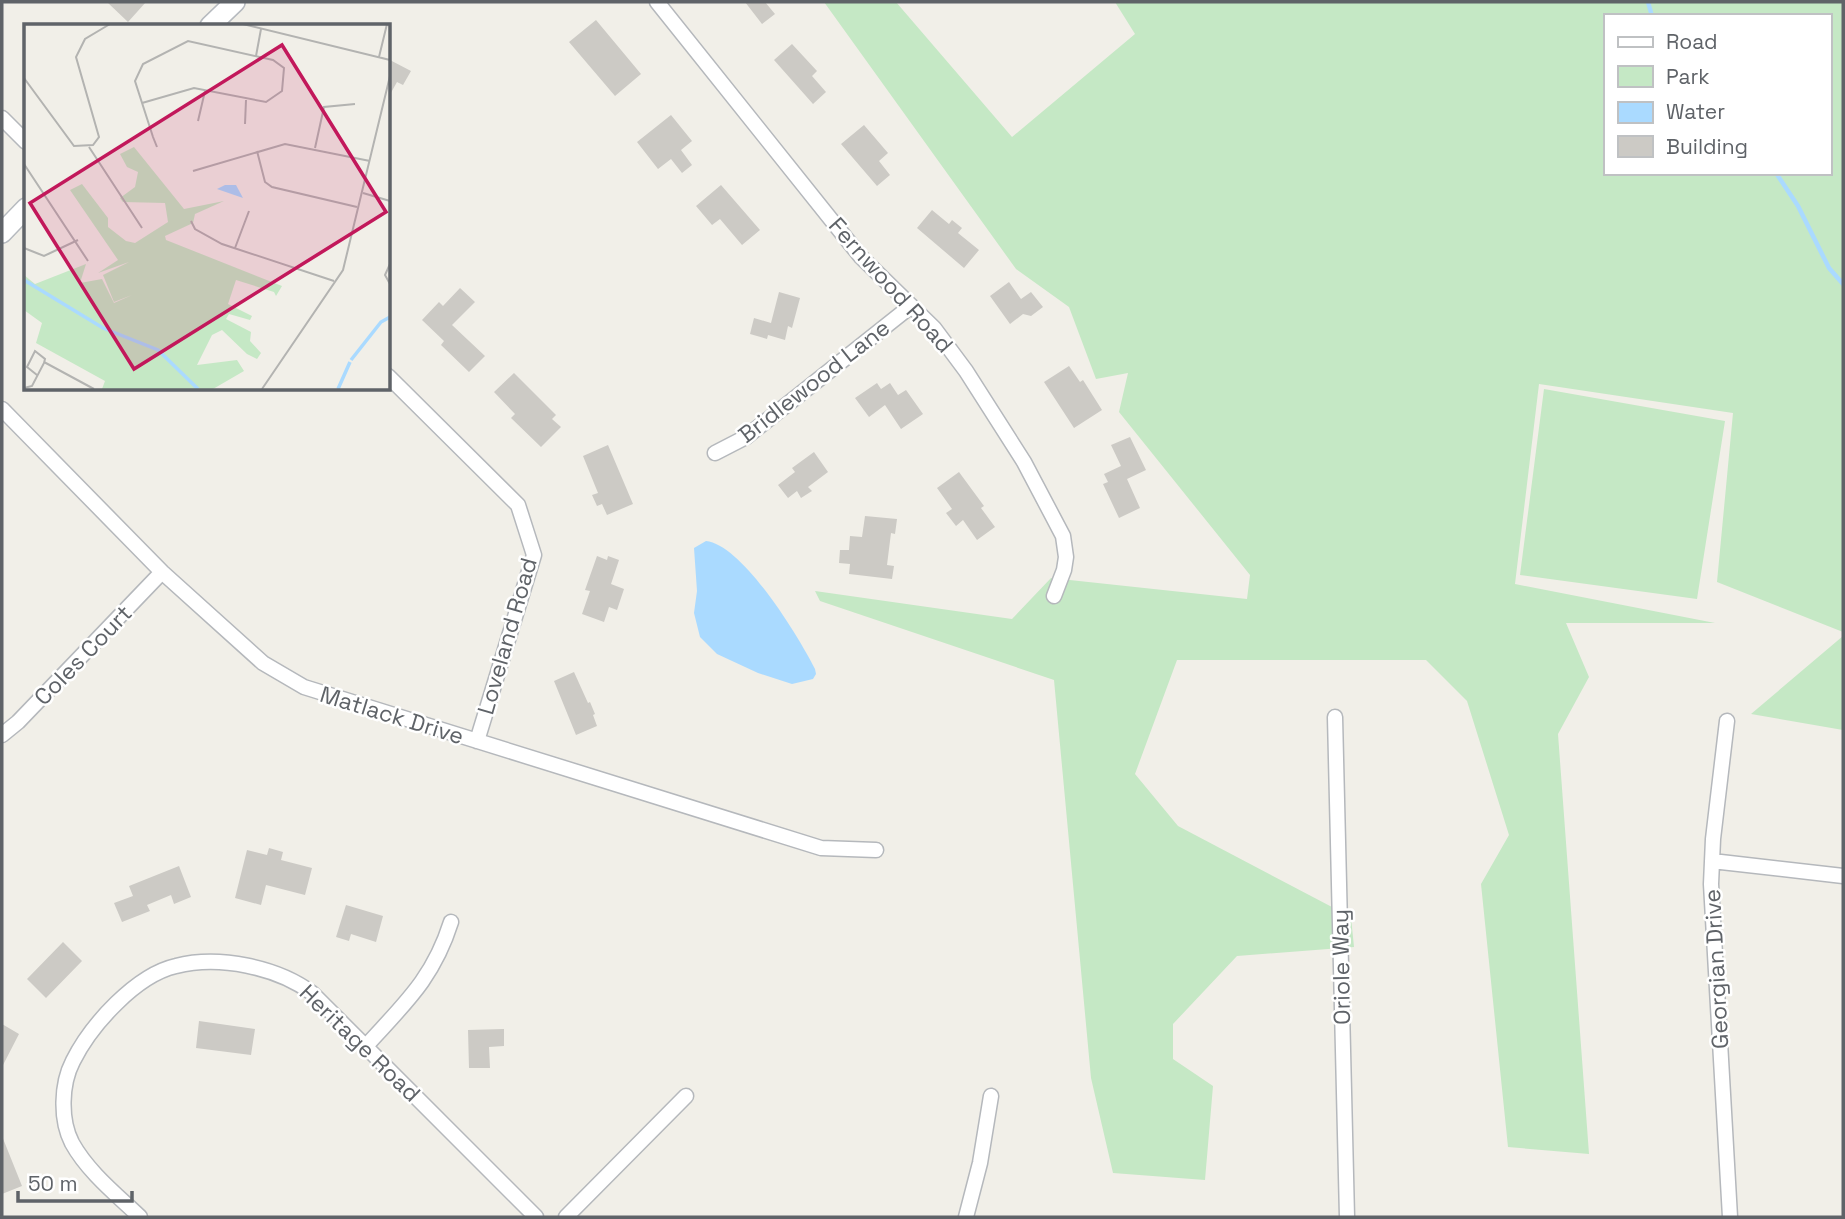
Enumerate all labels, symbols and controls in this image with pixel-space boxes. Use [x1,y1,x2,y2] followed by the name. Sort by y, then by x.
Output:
[1604,14,1831,175] legend
[24,24,390,390] inset map
[1666,28,1718,55] text: Road
[1666,63,1710,90] text: Park
[1666,98,1725,125] text: Water
[1666,133,1748,160] text: Building
[822,211,960,359] street label: Fernwood Road
[732,312,896,450] street label: Bridlewood Lane
[470,554,544,718] street label: Loveland Road
[28,598,138,712] street label: Coles Court
[317,679,467,751] street label: Matlack Drive
[1697,888,1735,1050] street label: Georgian Drive
[1325,909,1357,1025] street label: Oriole Way
[293,978,427,1108] street label: Heritage Road
[18,1160,131,1204] scale bar
[28,1170,78,1197] text: 50 m

